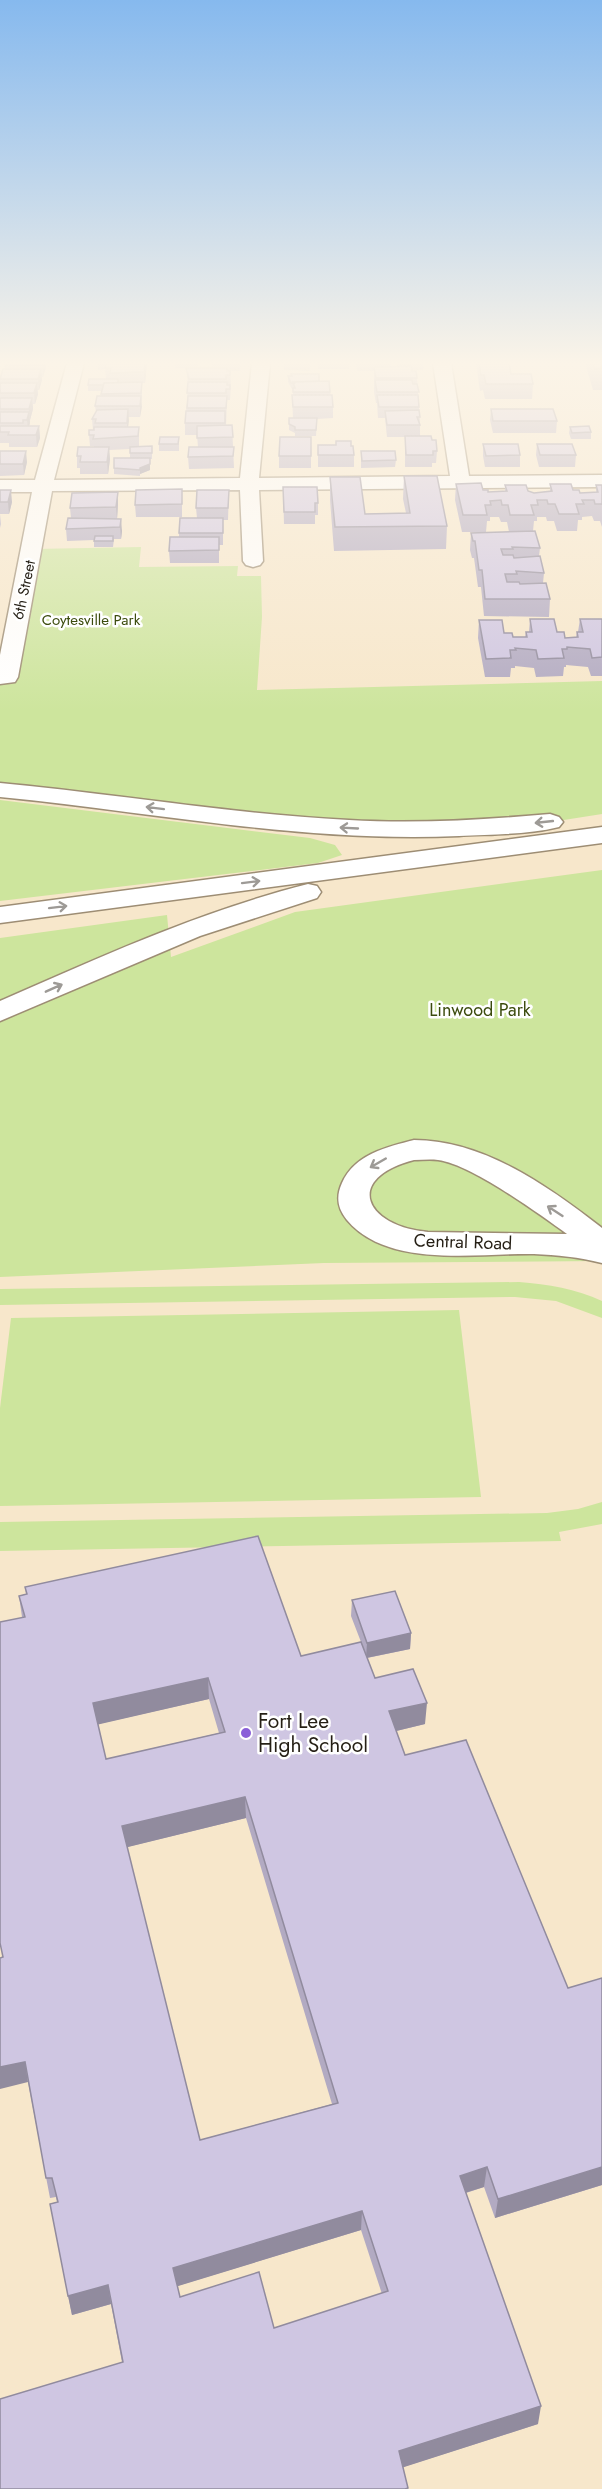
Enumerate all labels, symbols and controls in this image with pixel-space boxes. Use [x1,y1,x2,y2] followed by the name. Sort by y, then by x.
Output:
[7,558,41,622] street label: 6th Street
[42,609,141,631] park label: Coytesville Park
[146,802,166,813] one-way arrow
[535,817,554,828] one-way arrow
[340,822,360,833] one-way arrow
[241,876,261,887] one-way arrow
[48,902,67,913] one-way arrow
[44,982,62,994] one-way arrow
[429,997,531,1023] park label: Linwood Park
[370,1157,387,1169] one-way arrow
[547,1204,564,1216] one-way arrow
[413,1227,513,1257] street label: Central Road
[258,1706,368,1760] place label: Fort Lee High School
[239,1726,253,1740] marker: Fort Lee High School

